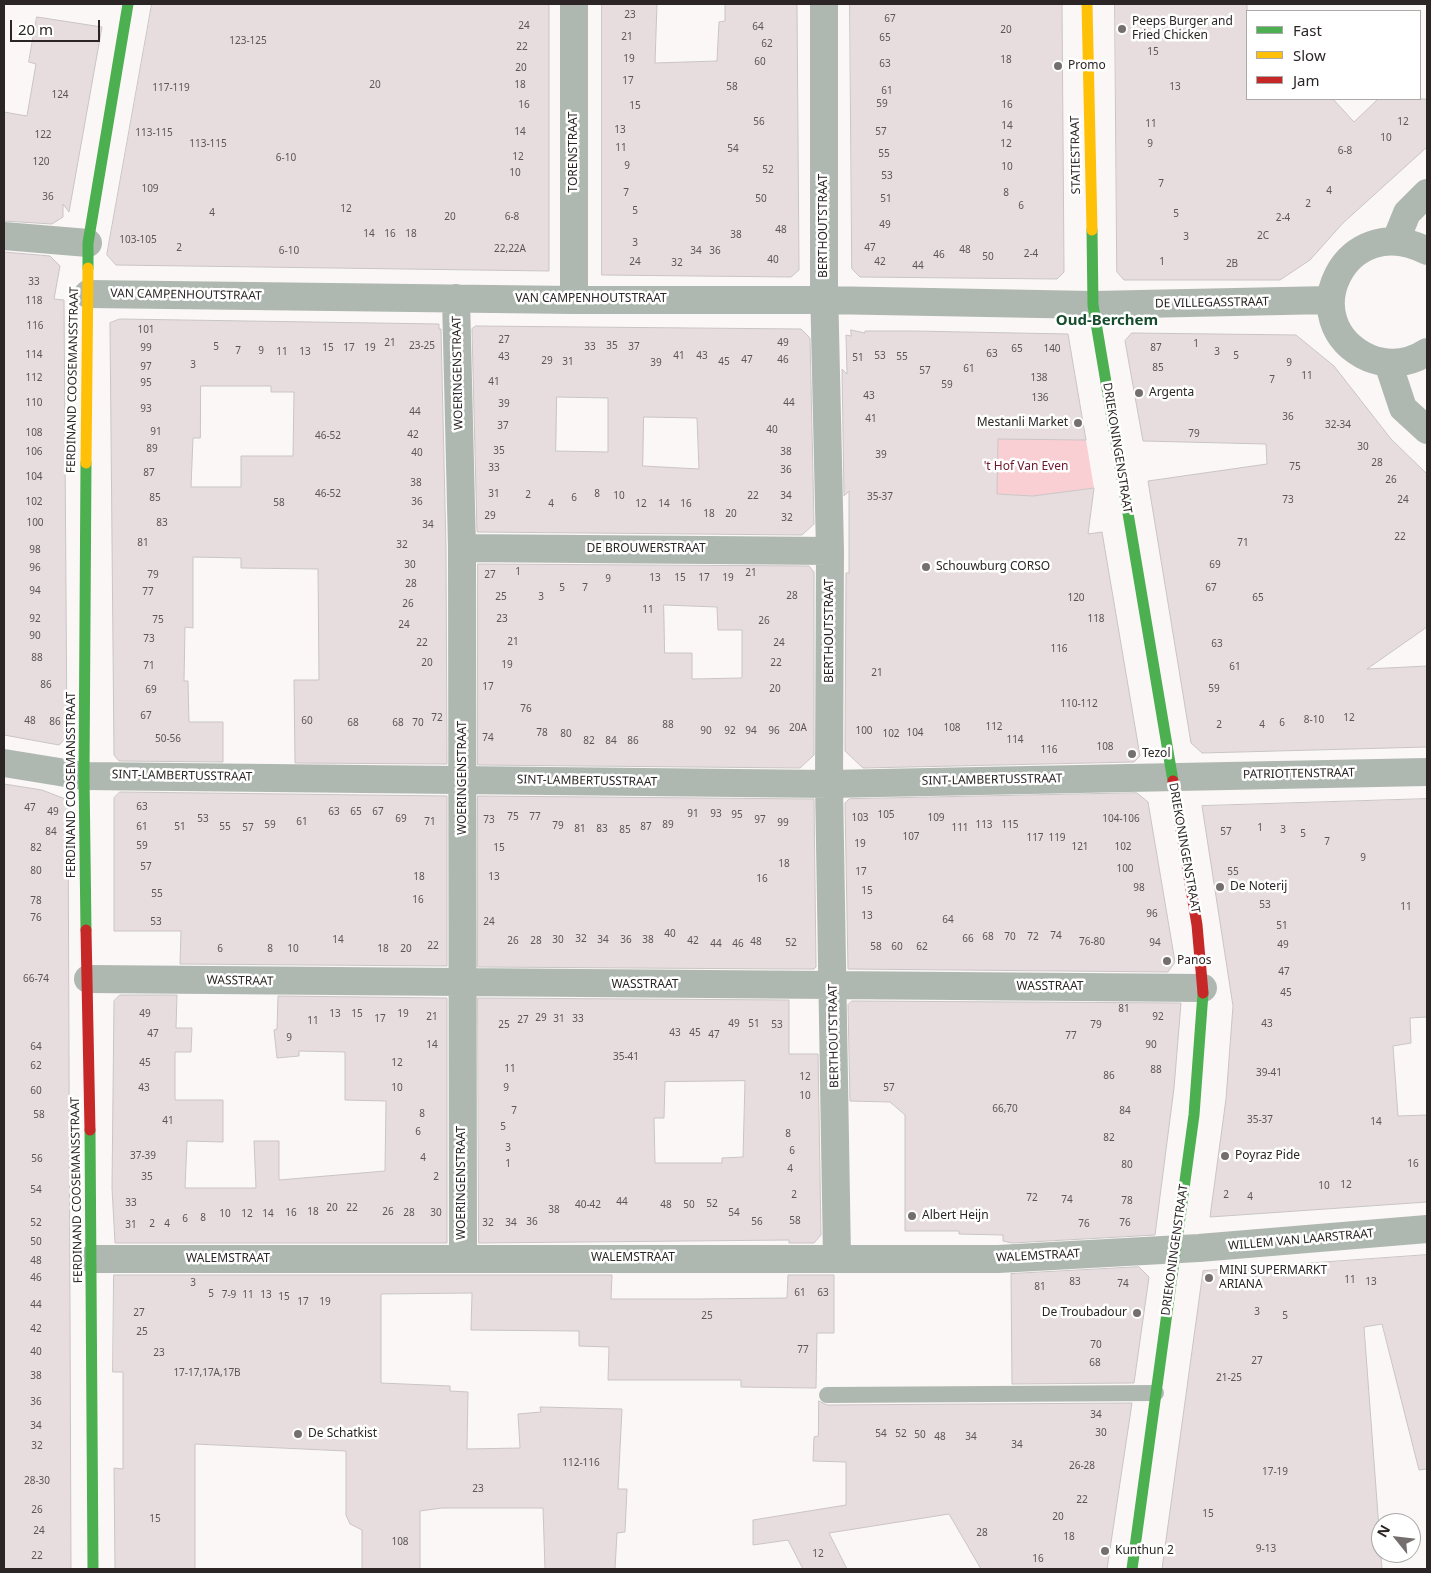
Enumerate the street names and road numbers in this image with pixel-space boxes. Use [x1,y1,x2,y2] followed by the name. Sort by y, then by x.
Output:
[567,112,581,192] street label: TORENSTRAAT
[1068,116,1084,194] street label: STATIESTRAAT
[817,174,831,278] street label: BERTHOUTSTRAAT
[110,286,262,304] street label: VAN CAMPENHOUTSTRAAT
[64,287,82,473] street label: FERDINAND COOSEMANSSTRAAT
[515,292,667,306] street label: VAN CAMPENHOUTSTRAAT
[1155,295,1269,311] street label: DE VILLEGASSTRAAT
[450,316,466,430] street label: WOERINGENSTRAAT
[1100,382,1134,514] street label: DRIEKONINGENSTRAAT
[586,542,706,556] street label: DE BROUWERSTRAAT
[823,579,837,683] street label: BERTHOUTSTRAAT
[65,692,79,878] street label: FERDINAND COOSEMANSSTRAAT
[456,721,470,835] street label: WOERINGENSTRAAT
[1243,766,1355,782] street label: PATRIOTTENSTRAAT
[112,768,252,784] street label: SINT-LAMBERTUSSTRAAT
[922,772,1062,788] street label: SINT-LAMBERTUSSTRAAT
[517,773,657,789] street label: SINT-LAMBERTUSSTRAAT
[1165,782,1203,914] street label: DRIEKONINGENSTRAAT
[206,973,274,989] street label: WASSTRAAT
[612,978,678,992] street label: WASSTRAAT
[1017,980,1083,994] street label: WASSTRAAT
[826,984,842,1088] street label: BERTHOUTSTRAAT
[68,1097,86,1283] street label: FERDINAND COOSEMANSSTRAAT
[455,1126,469,1240] street label: WOERINGENSTRAAT
[1159,1184,1191,1316] street label: DRIEKONINGENSTRAAT
[1228,1226,1374,1254] street label: WILLEM VAN LAARSTRAAT
[996,1247,1080,1265] street label: WALEMSTRAAT
[591,1251,675,1265] street label: WALEMSTRAAT
[186,1252,270,1266] street label: WALEMSTRAAT

